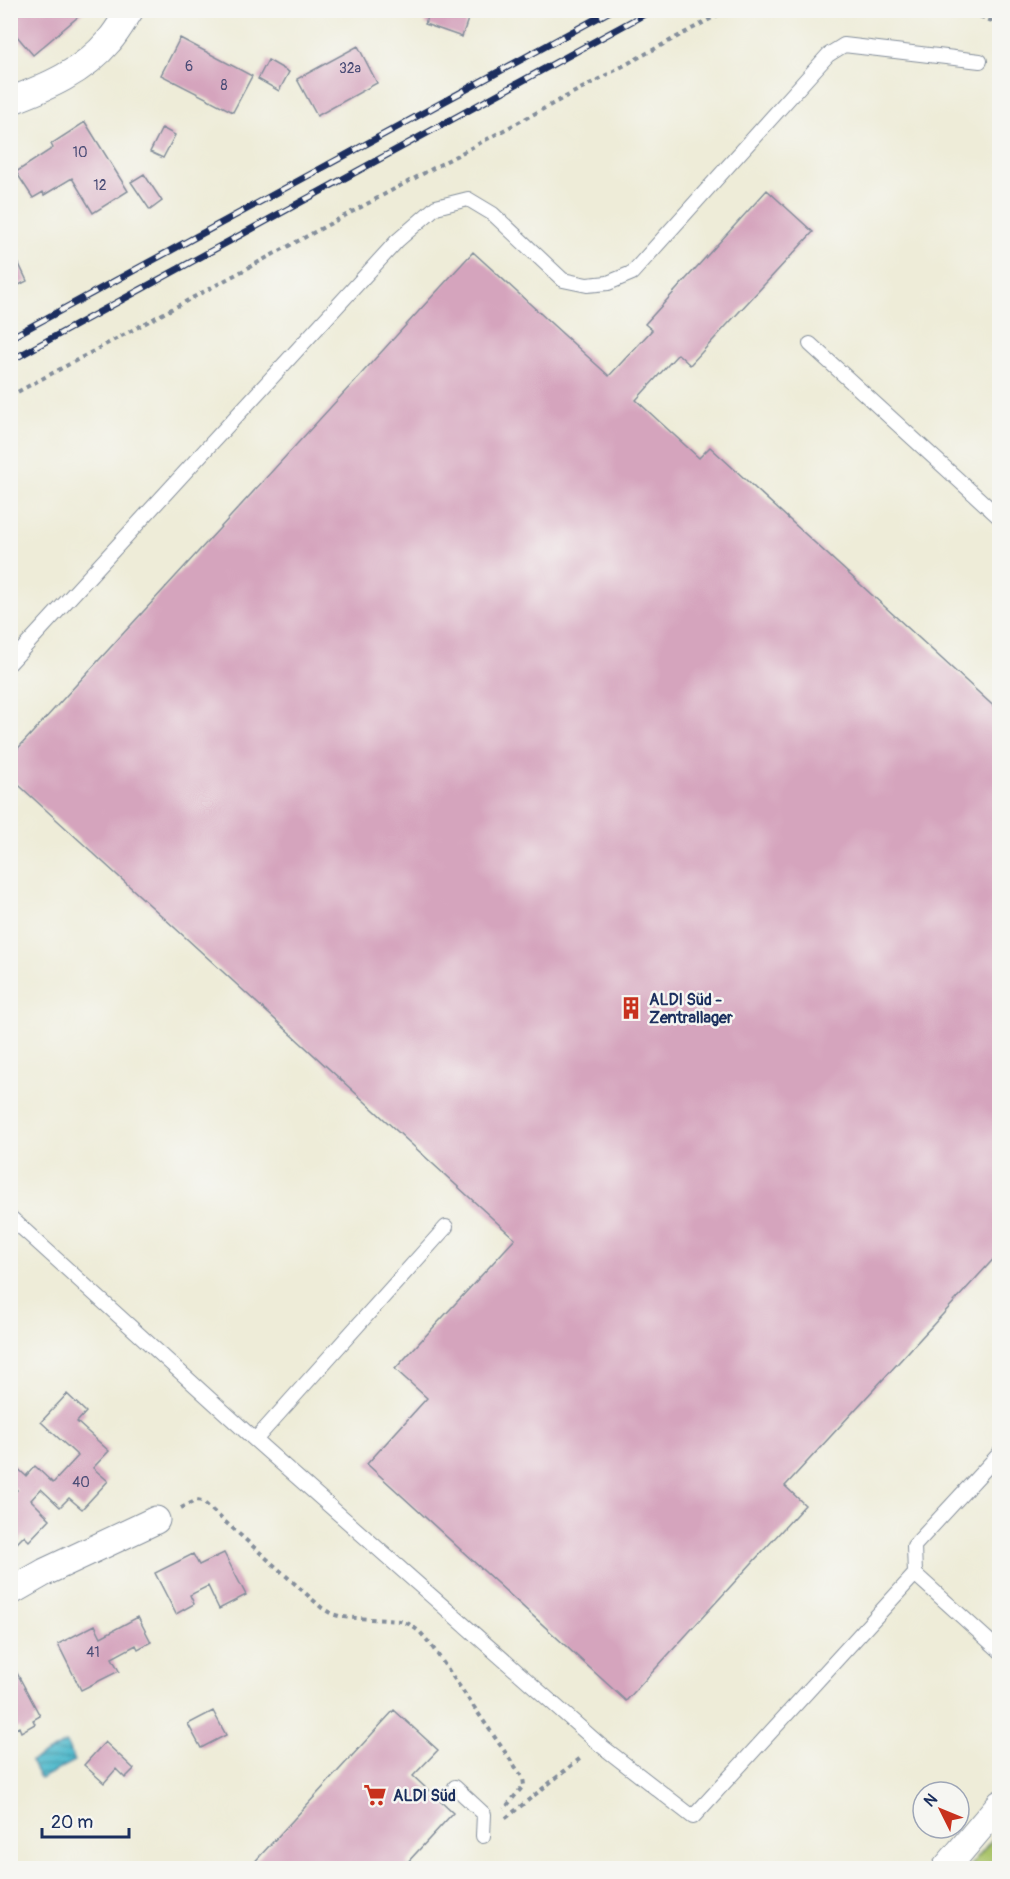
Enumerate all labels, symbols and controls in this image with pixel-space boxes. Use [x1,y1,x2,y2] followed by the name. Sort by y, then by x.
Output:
[185,58,193,75] house number: 6
[339,60,361,77] house number: 32a
[220,77,228,94] house number: 8
[72,144,88,161] house number: 10
[93,177,107,194] house number: 12
[649,990,733,1028] place label: ALDI Süd - Zentrallager
[618,995,644,1021] building icon: ALDI Süd - Zentrallager
[72,1474,90,1491] house number: 40
[86,1644,100,1661] house number: 41
[911,1780,971,1840] north arrow
[362,1782,388,1808] supermarket icon: ALDI Süd
[393,1786,456,1806] place label: ALDI Süd
[920,1790,942,1811] text: N
[42,1801,129,1839] scale bar
[51,1811,93,1834] text: 20 m

